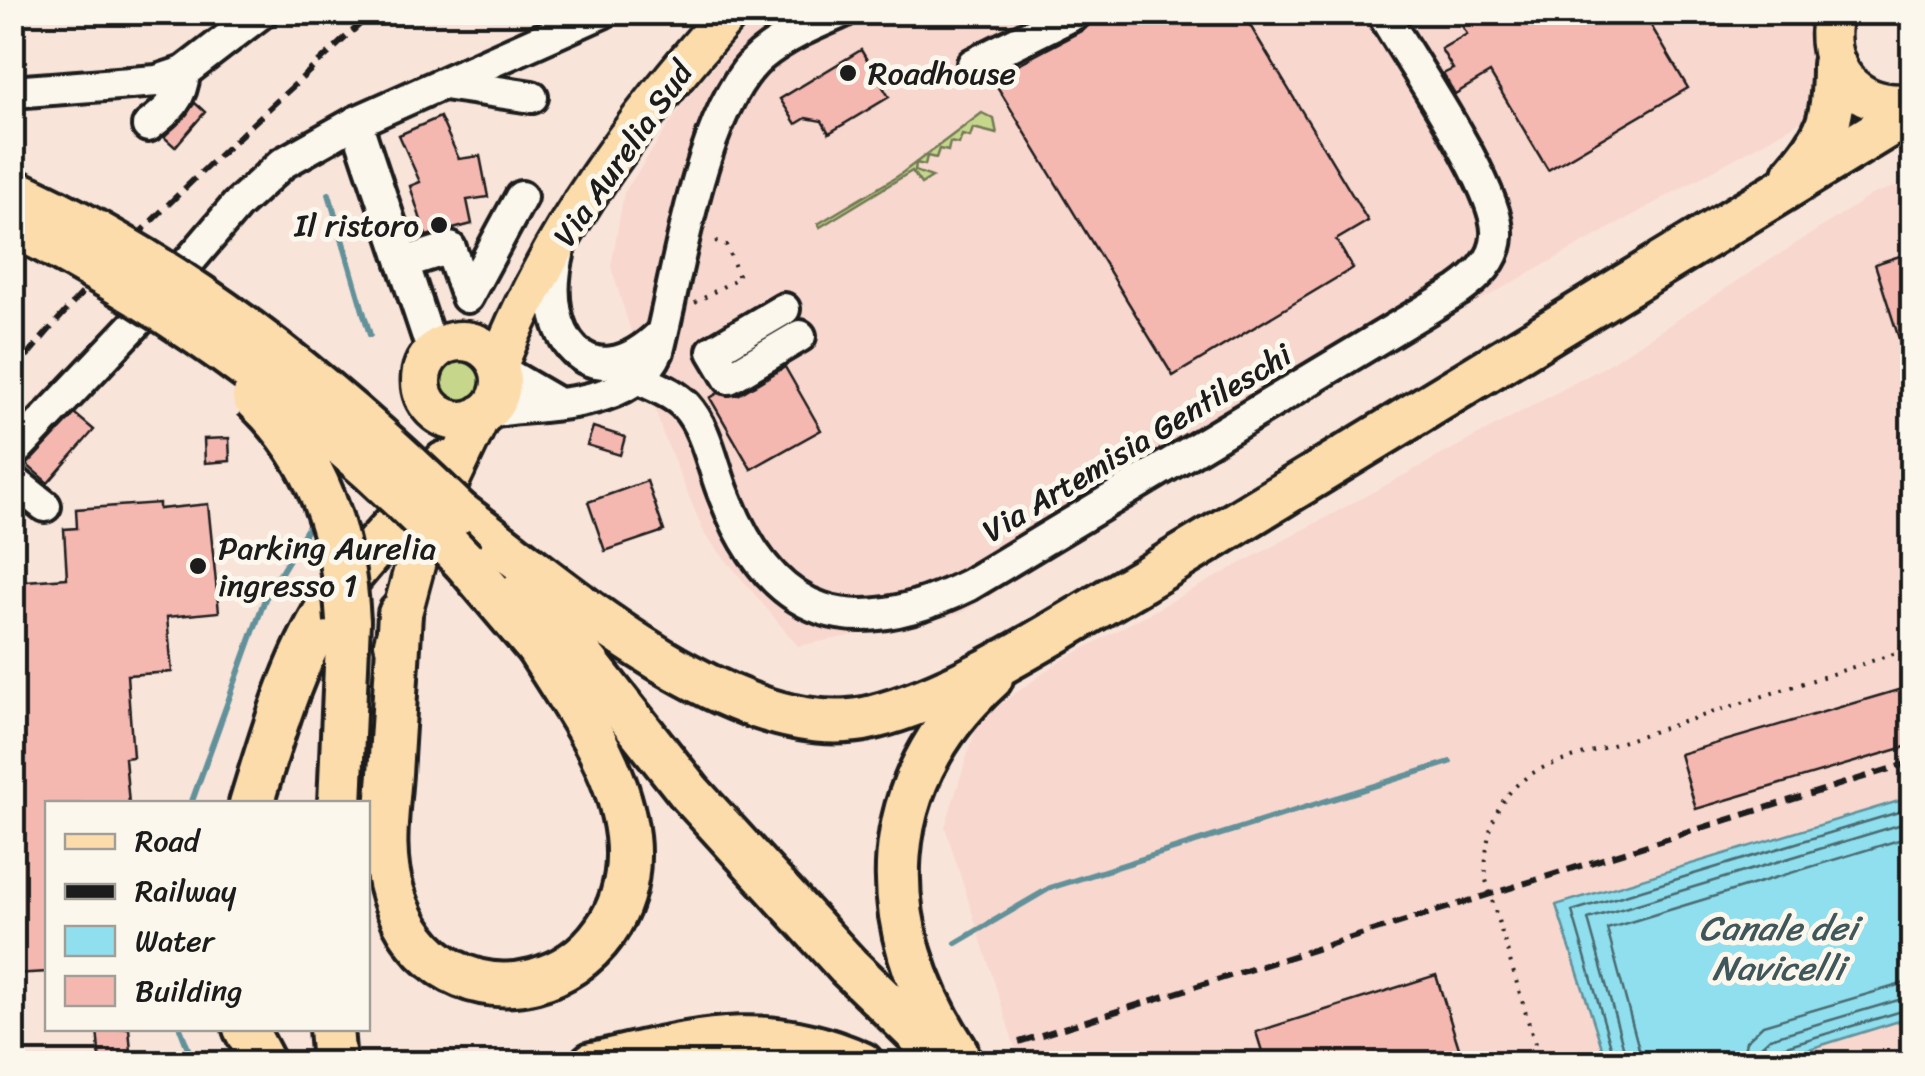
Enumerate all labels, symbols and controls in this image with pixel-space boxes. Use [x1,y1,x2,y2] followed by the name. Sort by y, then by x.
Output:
[868,45,1016,102] place label: Roadhouse
[538,47,710,259] street label: Via Aurelia Sud
[837,62,859,84] marker: Roadhouse
[294,197,419,254] place label: Il ristoro
[428,214,450,236] marker: Il ristoro
[971,327,1304,558] street label: Via Artemisia Gentileschi
[218,520,436,614] place label: Parking Aurelia ingresso 1
[187,555,209,577] marker: Parking Aurelia ingresso 1
[45,801,370,1031] legend
[135,814,202,868] text: Road
[135,864,237,918] text: Railway
[1699,897,1864,999] water label: Canale dei Navicelli
[135,914,216,968] text: Water
[135,964,242,1018] text: Building

